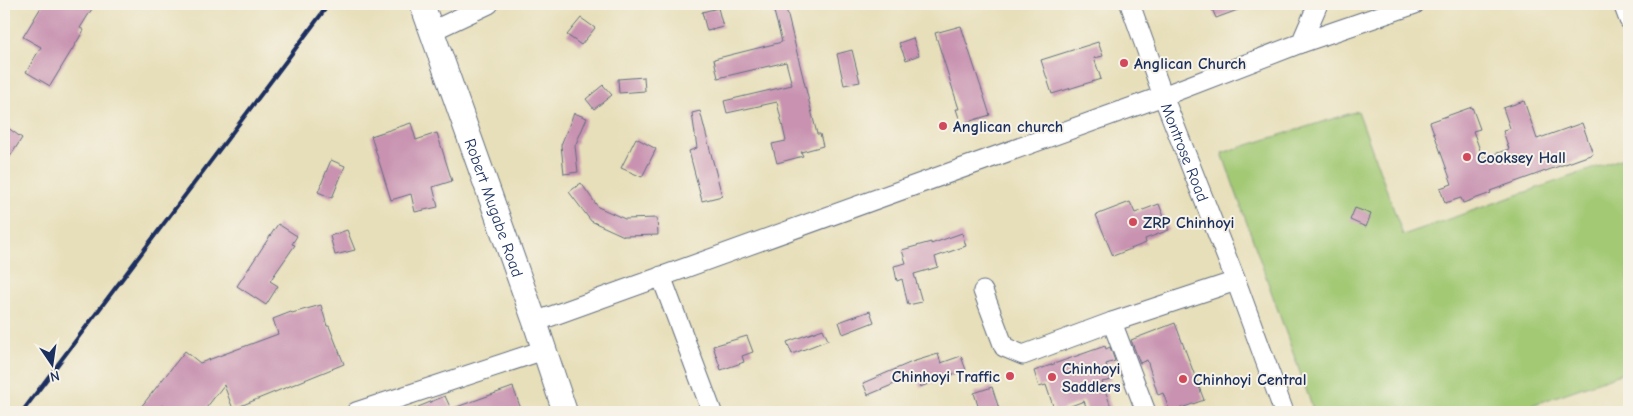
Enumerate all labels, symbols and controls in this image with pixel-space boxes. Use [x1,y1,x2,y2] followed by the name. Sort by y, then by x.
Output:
[1134,55,1246,73] place label: Anglican Church
[1118,57,1130,69] marker: Anglican Church
[1157,101,1212,204] street label: Montrose Road
[953,118,1063,136] place label: Anglican church
[937,120,949,132] marker: Anglican church
[461,136,526,279] street label: Robert Mugabe Road
[1477,149,1566,167] place label: Cooksey Hall
[1461,151,1473,163] marker: Cooksey Hall
[1143,214,1235,232] place label: ZRP Chinhoyi
[1127,216,1139,228] marker: ZRP Chinhoyi
[28,338,78,388] north arrow
[1062,360,1121,396] place label: Chinhoyi Saddlers
[48,367,61,385] text: N
[892,368,1000,386] place label: Chinhoyi Traffic
[1004,370,1016,382] marker: Chinhoyi Traffic
[1046,371,1058,383] marker: Chinhoyi Saddlers
[1193,371,1306,389] place label: Chinhoyi Central
[1177,373,1189,385] marker: Chinhoyi Central

